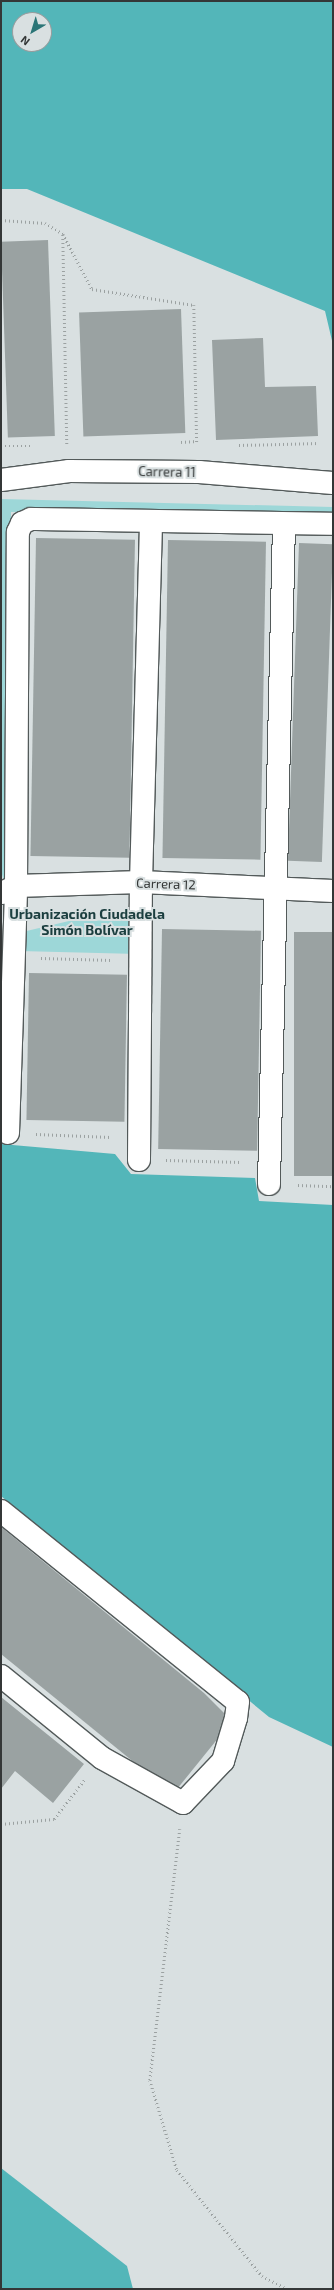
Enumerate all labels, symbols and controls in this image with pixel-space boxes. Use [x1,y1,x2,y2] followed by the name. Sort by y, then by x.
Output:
[12,12,52,52] north arrow
[18,33,32,49] text: N
[138,464,196,480] street label: Carrera 11
[136,875,196,893] street label: Carrera 12
[9,906,165,938] district label: Urbanización Ciudadela Simón Bolívar

